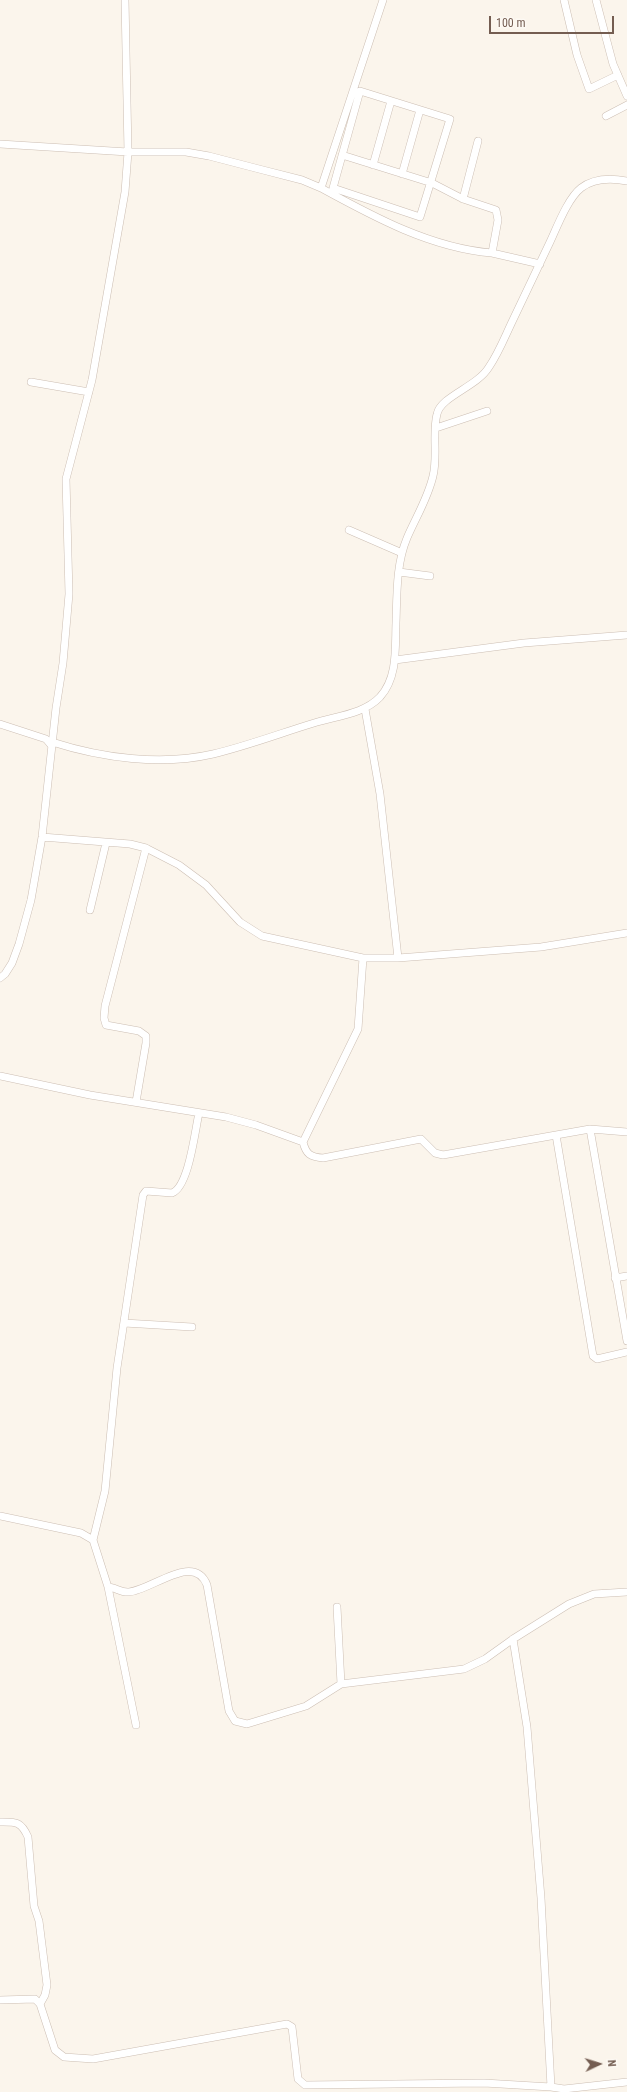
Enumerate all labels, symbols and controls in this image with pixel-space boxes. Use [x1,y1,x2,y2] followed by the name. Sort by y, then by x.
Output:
[491,8,616,34] scale bar
[496,16,526,30] text: 100 m
[579,2044,619,2084] north arrow
[605,2059,618,2067] text: N

